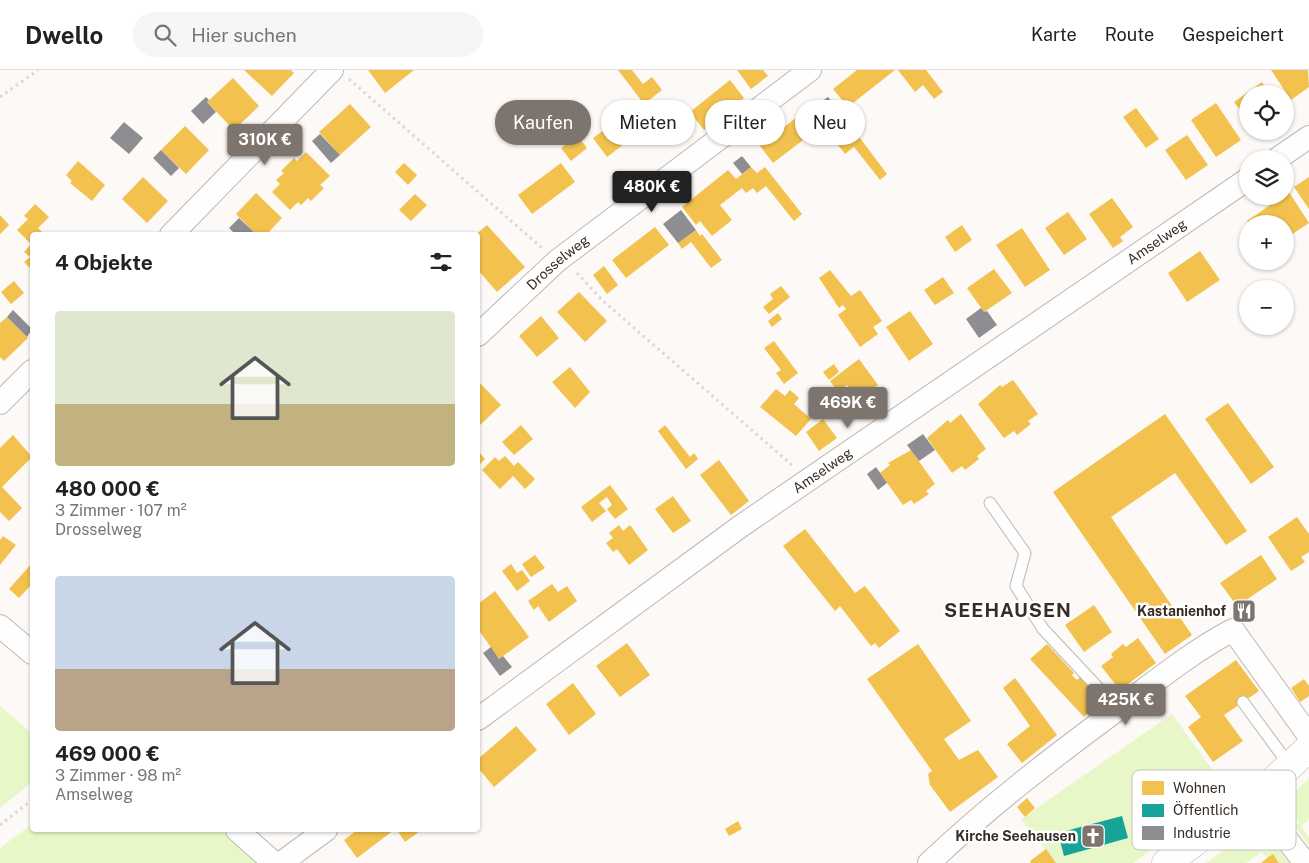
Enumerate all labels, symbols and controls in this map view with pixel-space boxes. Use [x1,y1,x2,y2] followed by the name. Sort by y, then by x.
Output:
[133,12,483,57] search box
[25,21,103,49] text: Dwello
[151,21,179,49] icon: search
[191,24,297,46] text: Hier suchen
[1031,24,1077,45] text: Karte
[1105,24,1154,45] text: Route
[1182,24,1284,45] text: Gespeichert
[1239,85,1294,335] map controls
[1239,85,1294,140] button: locate
[495,100,591,145] chip: Kaufen
[601,100,695,145] chip: Mieten
[705,100,785,145] chip: Filter
[795,100,865,145] chip: Neu
[224,124,306,166] pin: 310K €
[238,130,292,149] text: 310K €
[1239,150,1294,205] button: layers
[611,170,693,213] pin: 480K €
[624,177,681,196] text: 480K €
[1124,215,1190,267] street label: Amselweg
[1239,215,1294,270] button: +
[523,232,592,293] street label: Drosselweg
[427,248,455,276] icon: filters
[55,250,153,275] text: 4 Objekte
[1239,280,1294,335] button: −
[210,343,300,433] icon: home
[807,386,889,429] pin: 469K €
[819,393,877,412] text: 469K €
[790,444,855,496] street label: Amselweg
[55,476,160,501] text: 480 000 €
[55,501,187,520] text: 3 Zimmer · 107 m²
[55,520,142,539] text: Drosselweg
[1231,598,1257,624] restaurant icon: Kastanienhof
[944,599,1072,621] district label: SEEHAUSEN
[1137,603,1226,619] place label: Kastanienhof
[210,608,300,698] icon: home
[1085,684,1167,726] pin: 425K €
[1098,690,1154,709] text: 425K €
[55,741,160,766] text: 469 000 €
[55,766,181,785] text: 3 Zimmer · 98 m²
[1132,770,1296,850] legend
[1173,780,1226,796] text: Wohnen
[55,785,133,804] text: Amselweg
[1173,800,1238,818] text: Öffentlich
[1080,823,1106,849] church icon: Kirche Seehausen
[1173,825,1231,841] text: Industrie
[955,828,1076,844] place label: Kirche Seehausen

